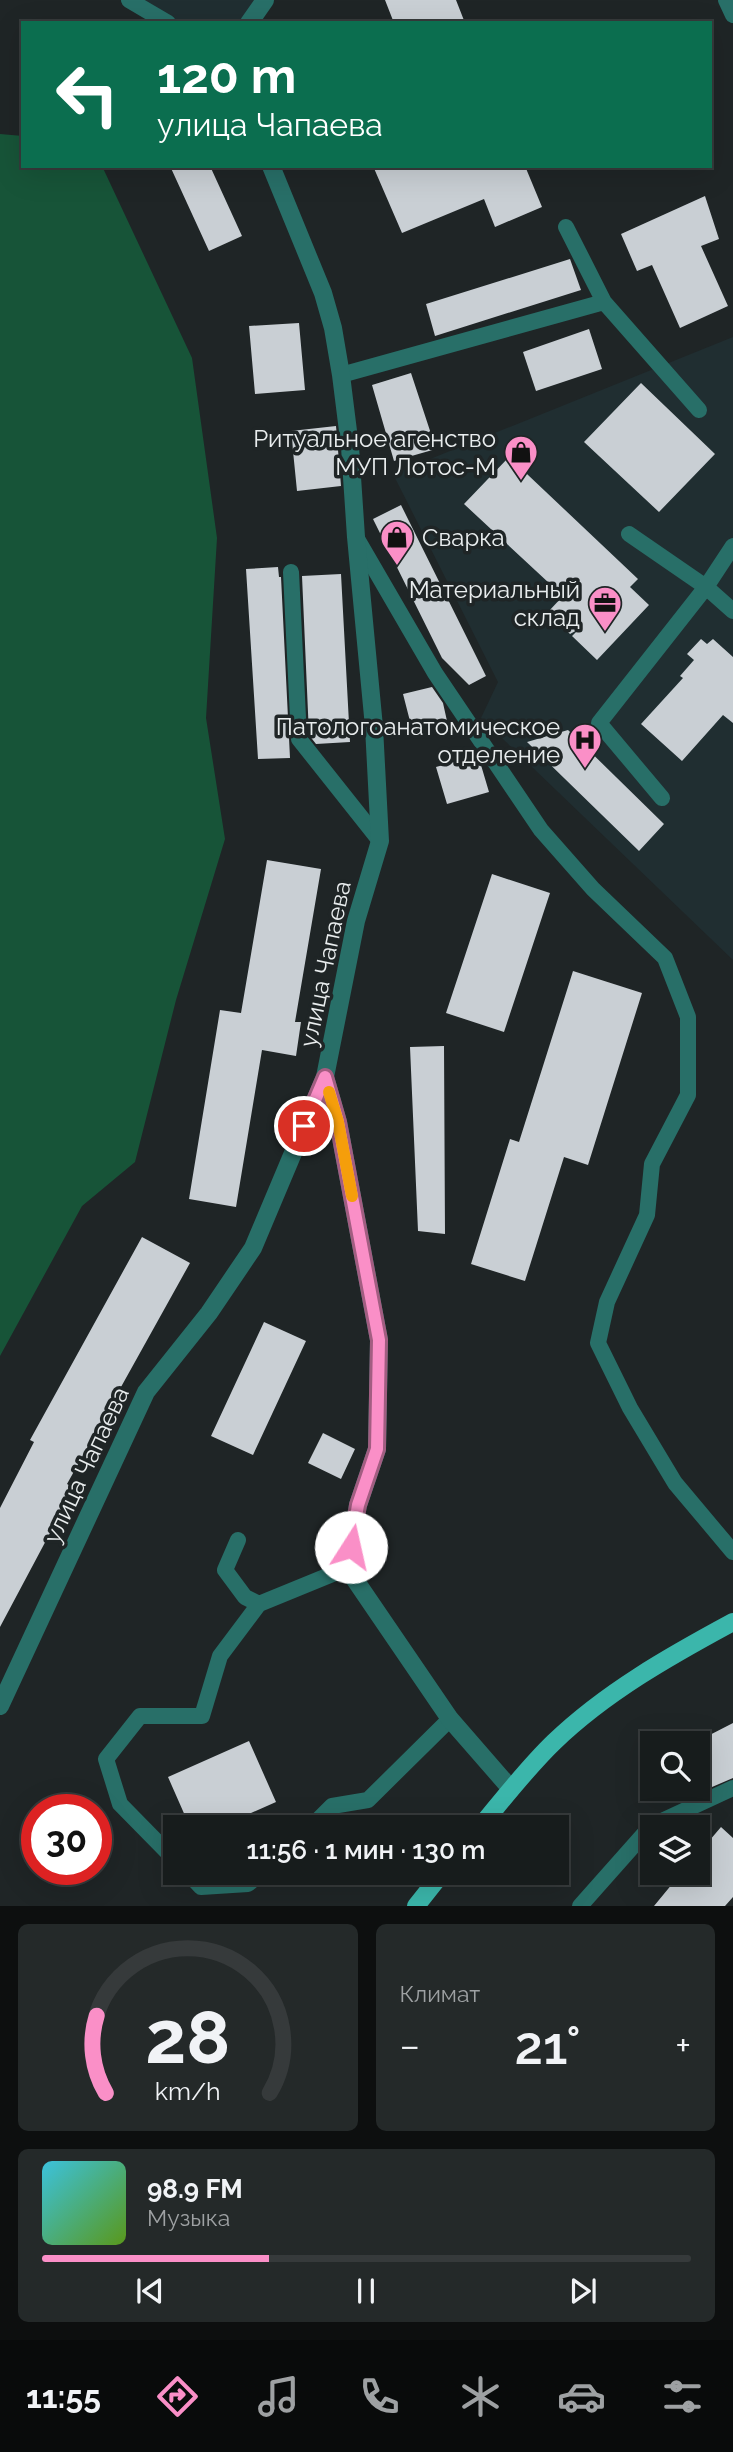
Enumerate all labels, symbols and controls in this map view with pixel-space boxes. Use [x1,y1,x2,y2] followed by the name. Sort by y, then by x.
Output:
[157,47,296,104] text: 120 m
[42,49,133,140] icon: left
[157,106,383,143] text: улица Чапаева
[253,424,496,481] place label: Ритуальное агенство МУП Лотос-М
[502,433,540,482] shop icon: Ритуальное агенство МУП Лотос-М
[378,518,416,567] shop icon: Сварка
[422,523,505,552] place label: Сварка
[409,575,580,632] place label: Материальный склад
[586,584,624,633] office icon: Материальный склад
[276,712,560,769] place label: Патологоанатомическое отделение
[566,721,604,770] hospital icon: Патологоанатомическое отделение
[293,878,357,1050] street label: улица Чапаева
[274,1096,334,1156] pin
[285,1107,323,1145] icon: arrive
[37,1382,135,1548] street label: улица Чапаева
[314,1510,388,1584] position arrow
[640,1731,710,1885] map controls
[640,1731,710,1801] button: search
[21,1794,112,1885] speed limit sign: 30
[640,1815,710,1885] button: layers
[247,1835,485,1865] text: 11:56 · 1 мин · 130 m
[400,1980,480,2007] text: Климат
[145,1996,230,2081] text: 28
[514,2015,581,2076] text: 21°
[400,2023,420,2068] text: −
[675,2023,691,2068] text: +
[155,2076,221,2106] text: km/h
[147,2174,243,2204] text: 98.9 FM
[147,2204,230,2231] text: Музыка
[131,2272,169,2310] icon: previous
[347,2272,385,2310] icon: pause
[564,2272,602,2310] icon: next
[153,2372,202,2421] icon: directions
[254,2372,303,2421] icon: music
[355,2372,404,2421] icon: phone
[456,2372,505,2421] icon: climate
[557,2372,606,2421] icon: car
[658,2372,707,2421] icon: filters
[26,2378,101,2415] text: 11:55

